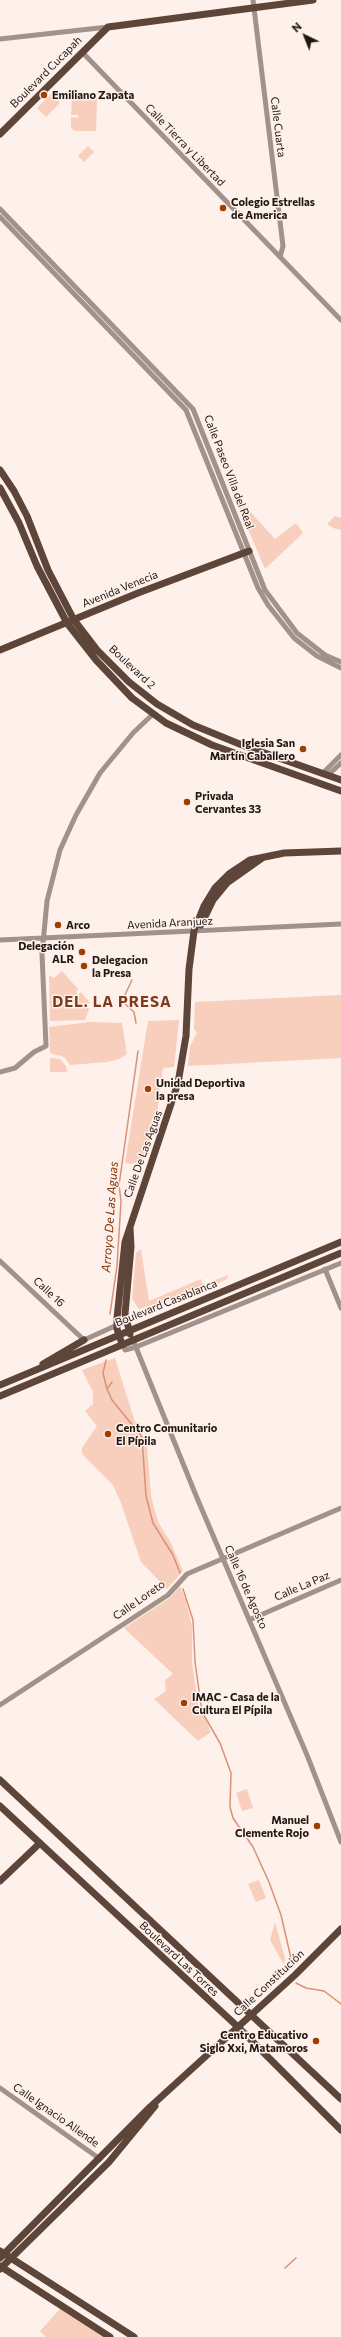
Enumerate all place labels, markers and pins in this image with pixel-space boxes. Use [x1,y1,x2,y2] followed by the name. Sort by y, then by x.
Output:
[52,88,134,102] place label: Emiliano Zapata
[39,90,49,100] marker: Emiliano Zapata
[231,195,315,221] place label: Colegio Estrellas de America
[218,203,228,213] marker: Colegio Estrellas de America
[210,736,295,762] place label: Iglesia San Martín Caballero
[298,744,308,754] marker: Iglesia San Martín Caballero
[195,789,261,815] place label: Privada Cervantes 33
[182,797,192,807] marker: Privada Cervantes 33
[66,918,90,932] place label: Arco
[53,920,63,930] marker: Arco
[18,939,74,965] place label: Delegación ALR
[77,947,87,957] marker: Delegación ALR
[92,953,148,979] place label: Delegacion la Presa
[79,961,89,971] marker: Delegacion la Presa
[156,1076,245,1102] place label: Unidad Deportiva la presa
[143,1084,153,1094] marker: Unidad Deportiva la presa
[116,1421,217,1447] place label: Centro Comunitario El Pípila
[103,1429,113,1439] marker: Centro Comunitario El Pípila
[192,1690,279,1716] place label: IMAC - Casa de la Cultura El Pípila
[179,1698,189,1708] marker: IMAC - Casa de la Cultura El Pípila
[235,1813,309,1839] place label: Manuel Clemente Rojo
[312,1821,322,1831] marker: Manuel Clemente Rojo
[200,2028,308,2054] place label: Centro Educativo Siglo Xxi, Matamoros
[311,2036,321,2046] marker: Centro Educativo Siglo Xxi, Matamoros

